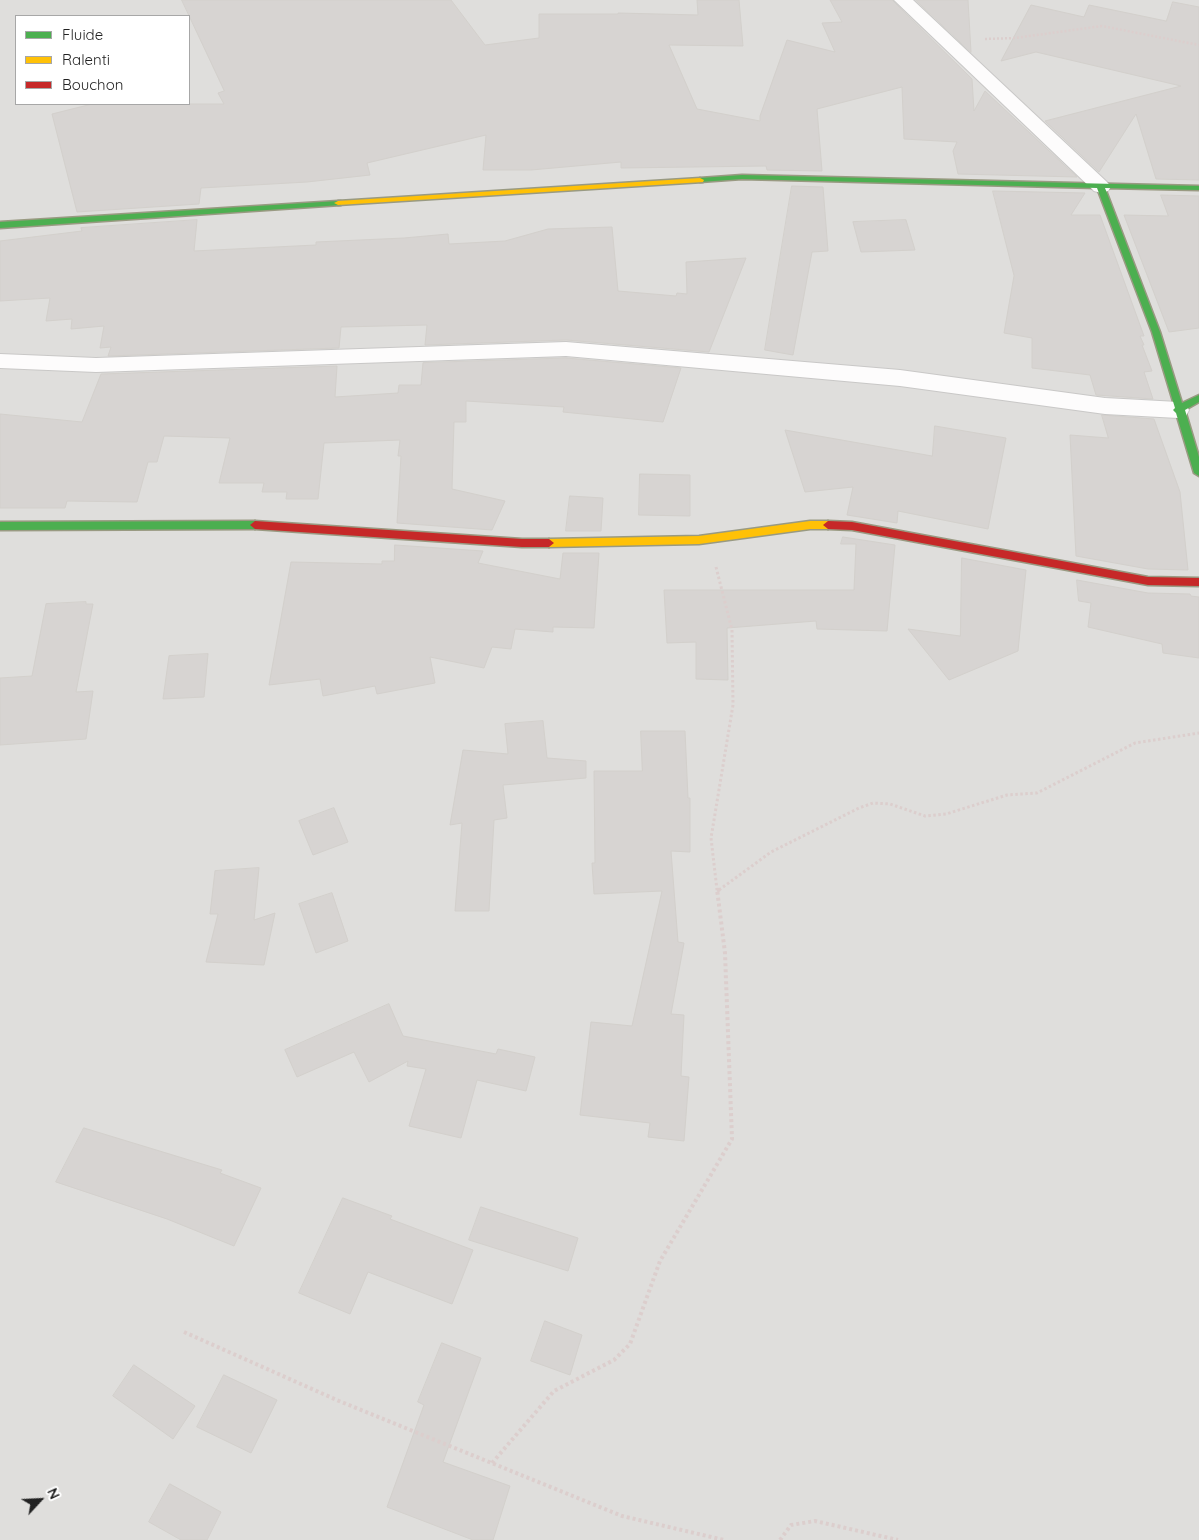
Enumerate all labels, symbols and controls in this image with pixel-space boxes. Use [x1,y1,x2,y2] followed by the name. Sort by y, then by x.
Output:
[15,15,190,105] legend
[62,25,103,44] text: Fluide
[62,50,110,69] text: Ralenti
[62,75,123,94] text: Bouchon
[15,1475,65,1525] north arrow
[43,1485,64,1502] text: N

